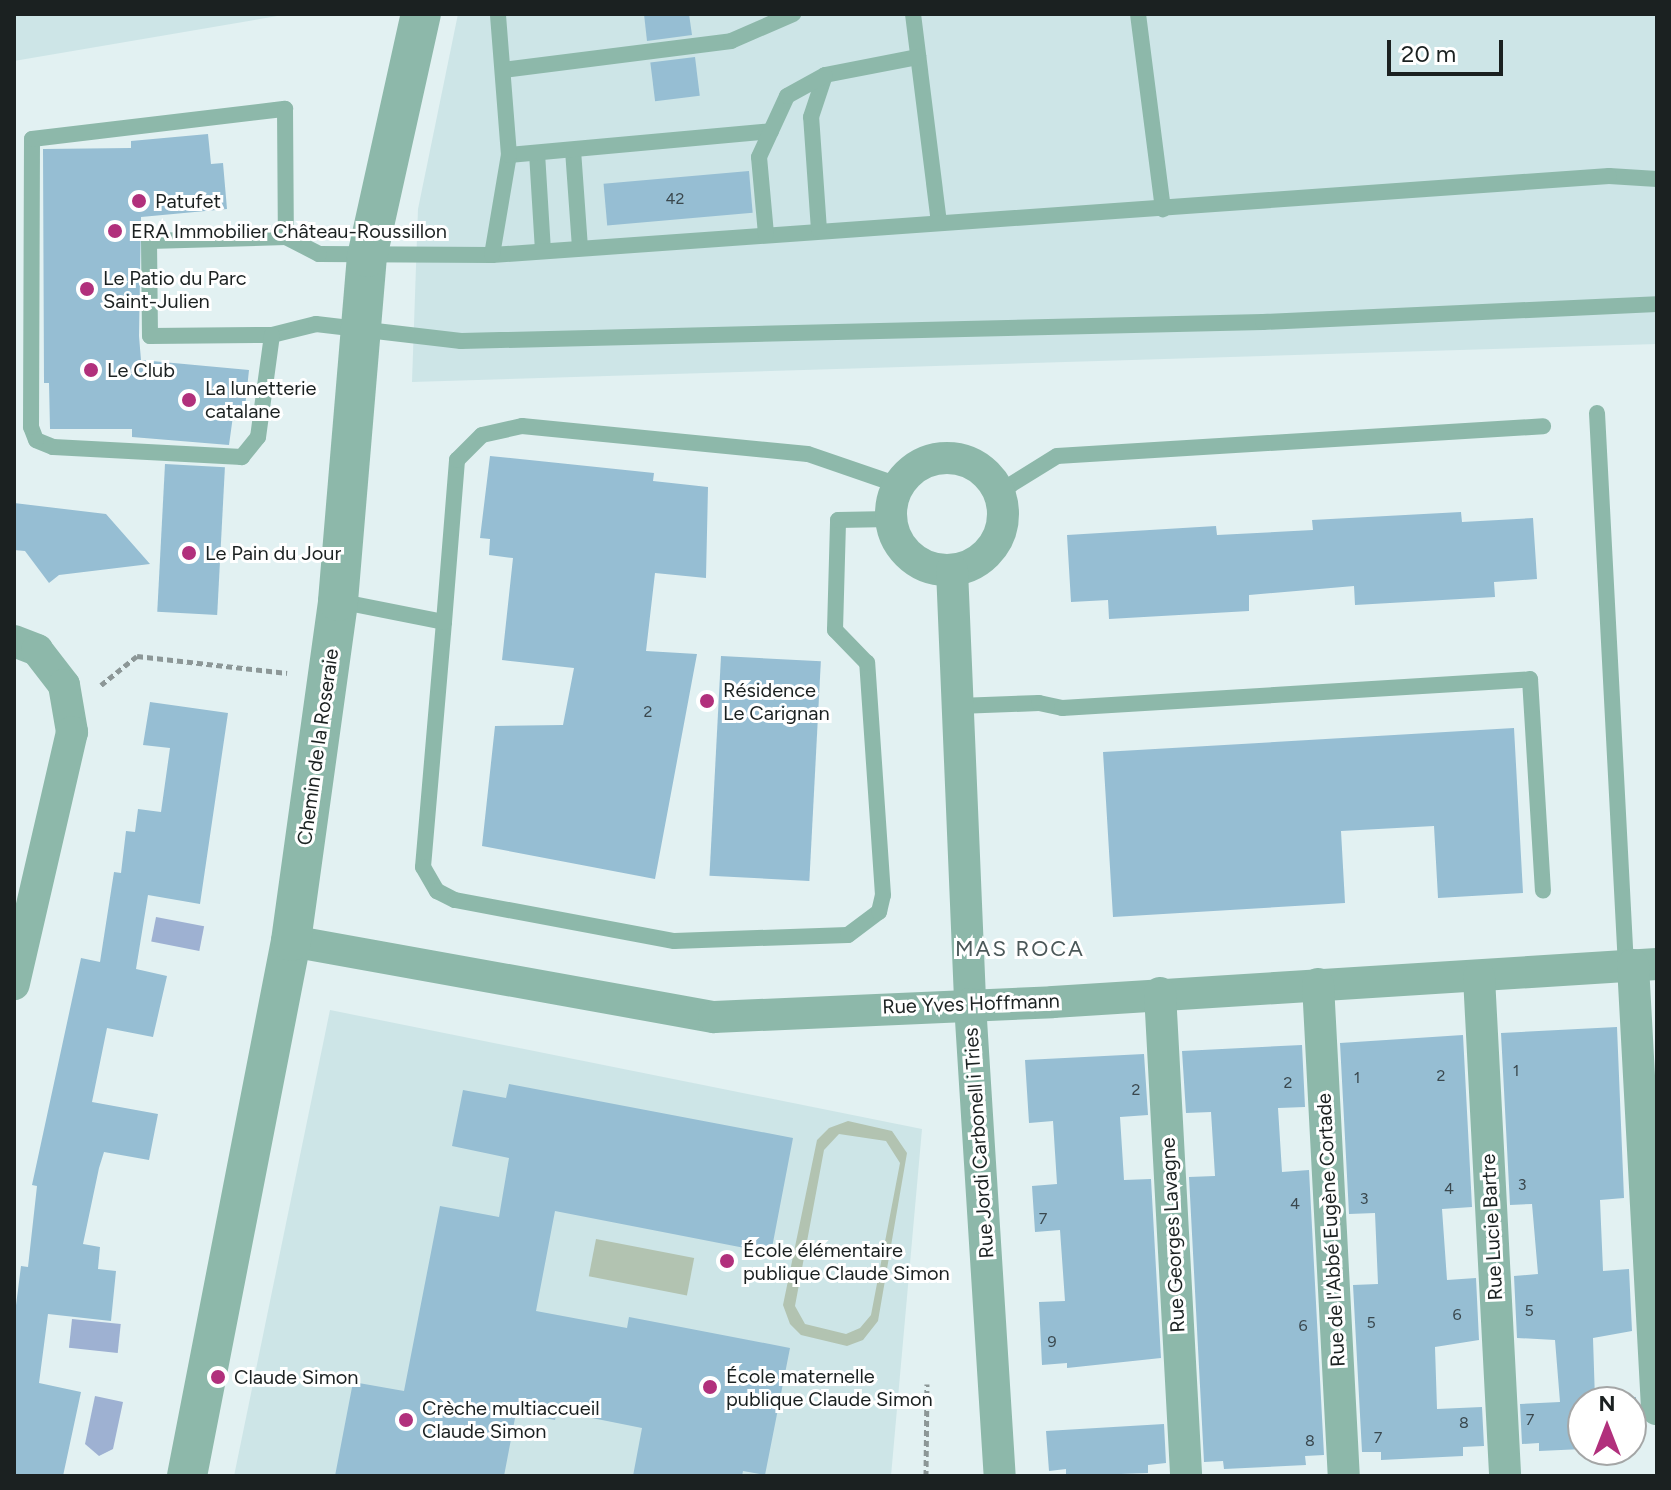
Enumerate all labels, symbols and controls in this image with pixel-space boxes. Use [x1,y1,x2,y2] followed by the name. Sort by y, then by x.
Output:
[1391,24,1507,74] scale bar
[1401,39,1456,68] text: 20 m
[155,189,221,213] place label: Patufet
[666,189,684,209] house number: 42
[130,192,148,210] marker: Patufet
[131,219,447,243] place label: ERA Immobilier Château-Roussillon
[106,222,124,240] marker: ERA Immobilier Château-Roussillon
[103,266,247,313] place label: Le Patio du Parc Saint-Julien
[78,280,96,298] marker: Le Patio du Parc Saint-Julien
[107,358,175,382] place label: Le Club
[82,361,100,379] marker: Le Club
[205,376,316,423] place label: La lunetterie catalane
[180,391,198,409] marker: La lunetterie catalane
[205,541,341,565] place label: Le Pain du Jour
[180,544,198,562] marker: Le Pain du Jour
[292,647,344,847] street label: Chemin de la Roseraie
[723,678,830,725] place label: Résidence Le Carignan
[698,692,716,710] marker: Résidence Le Carignan
[644,702,652,722] house number: 2
[955,936,1085,962] district label: MAS ROCA
[882,989,1060,1019] street label: Rue Yves Hoffmann
[959,1027,999,1259] street label: Rue Jordi Carbonell i Tries
[1513,1061,1519,1081] house number: 1
[1437,1066,1445,1086] house number: 2
[1354,1068,1360,1088] house number: 1
[1284,1073,1292,1093] house number: 2
[1132,1080,1140,1100] house number: 2
[1312,1092,1350,1368] street label: Rue de l'Abbé Eugène Cortade
[1156,1137,1190,1333] street label: Rue Georges Lavagne
[1476,1153,1508,1301] street label: Rue Lucie Bartre
[1518,1175,1526,1195] house number: 3
[1444,1179,1454,1199] house number: 4
[1360,1189,1368,1209] house number: 3
[1290,1194,1300,1214] house number: 4
[1039,1209,1047,1229] house number: 7
[743,1238,950,1285] place label: École élémentaire publique Claude Simon
[718,1252,736,1270] marker: École élémentaire publique Claude Simon
[1524,1301,1534,1321] house number: 5
[1452,1305,1462,1325] house number: 6
[1366,1313,1376,1333] house number: 5
[1298,1316,1308,1336] house number: 6
[1047,1332,1057,1352] house number: 9
[726,1364,933,1411] place label: École maternelle publique Claude Simon
[234,1365,358,1389] place label: Claude Simon
[209,1368,227,1386] marker: Claude Simon
[701,1378,719,1396] marker: École maternelle publique Claude Simon
[1567,1386,1647,1466] north arrow
[1598,1390,1616,1417] text: N
[422,1396,600,1443] place label: Crèche multiaccueil Claude Simon
[1526,1410,1534,1430] house number: 7
[397,1411,415,1429] marker: Crèche multiaccueil Claude Simon
[1459,1413,1469,1433] house number: 8
[1374,1428,1382,1448] house number: 7
[1305,1431,1315,1451] house number: 8

